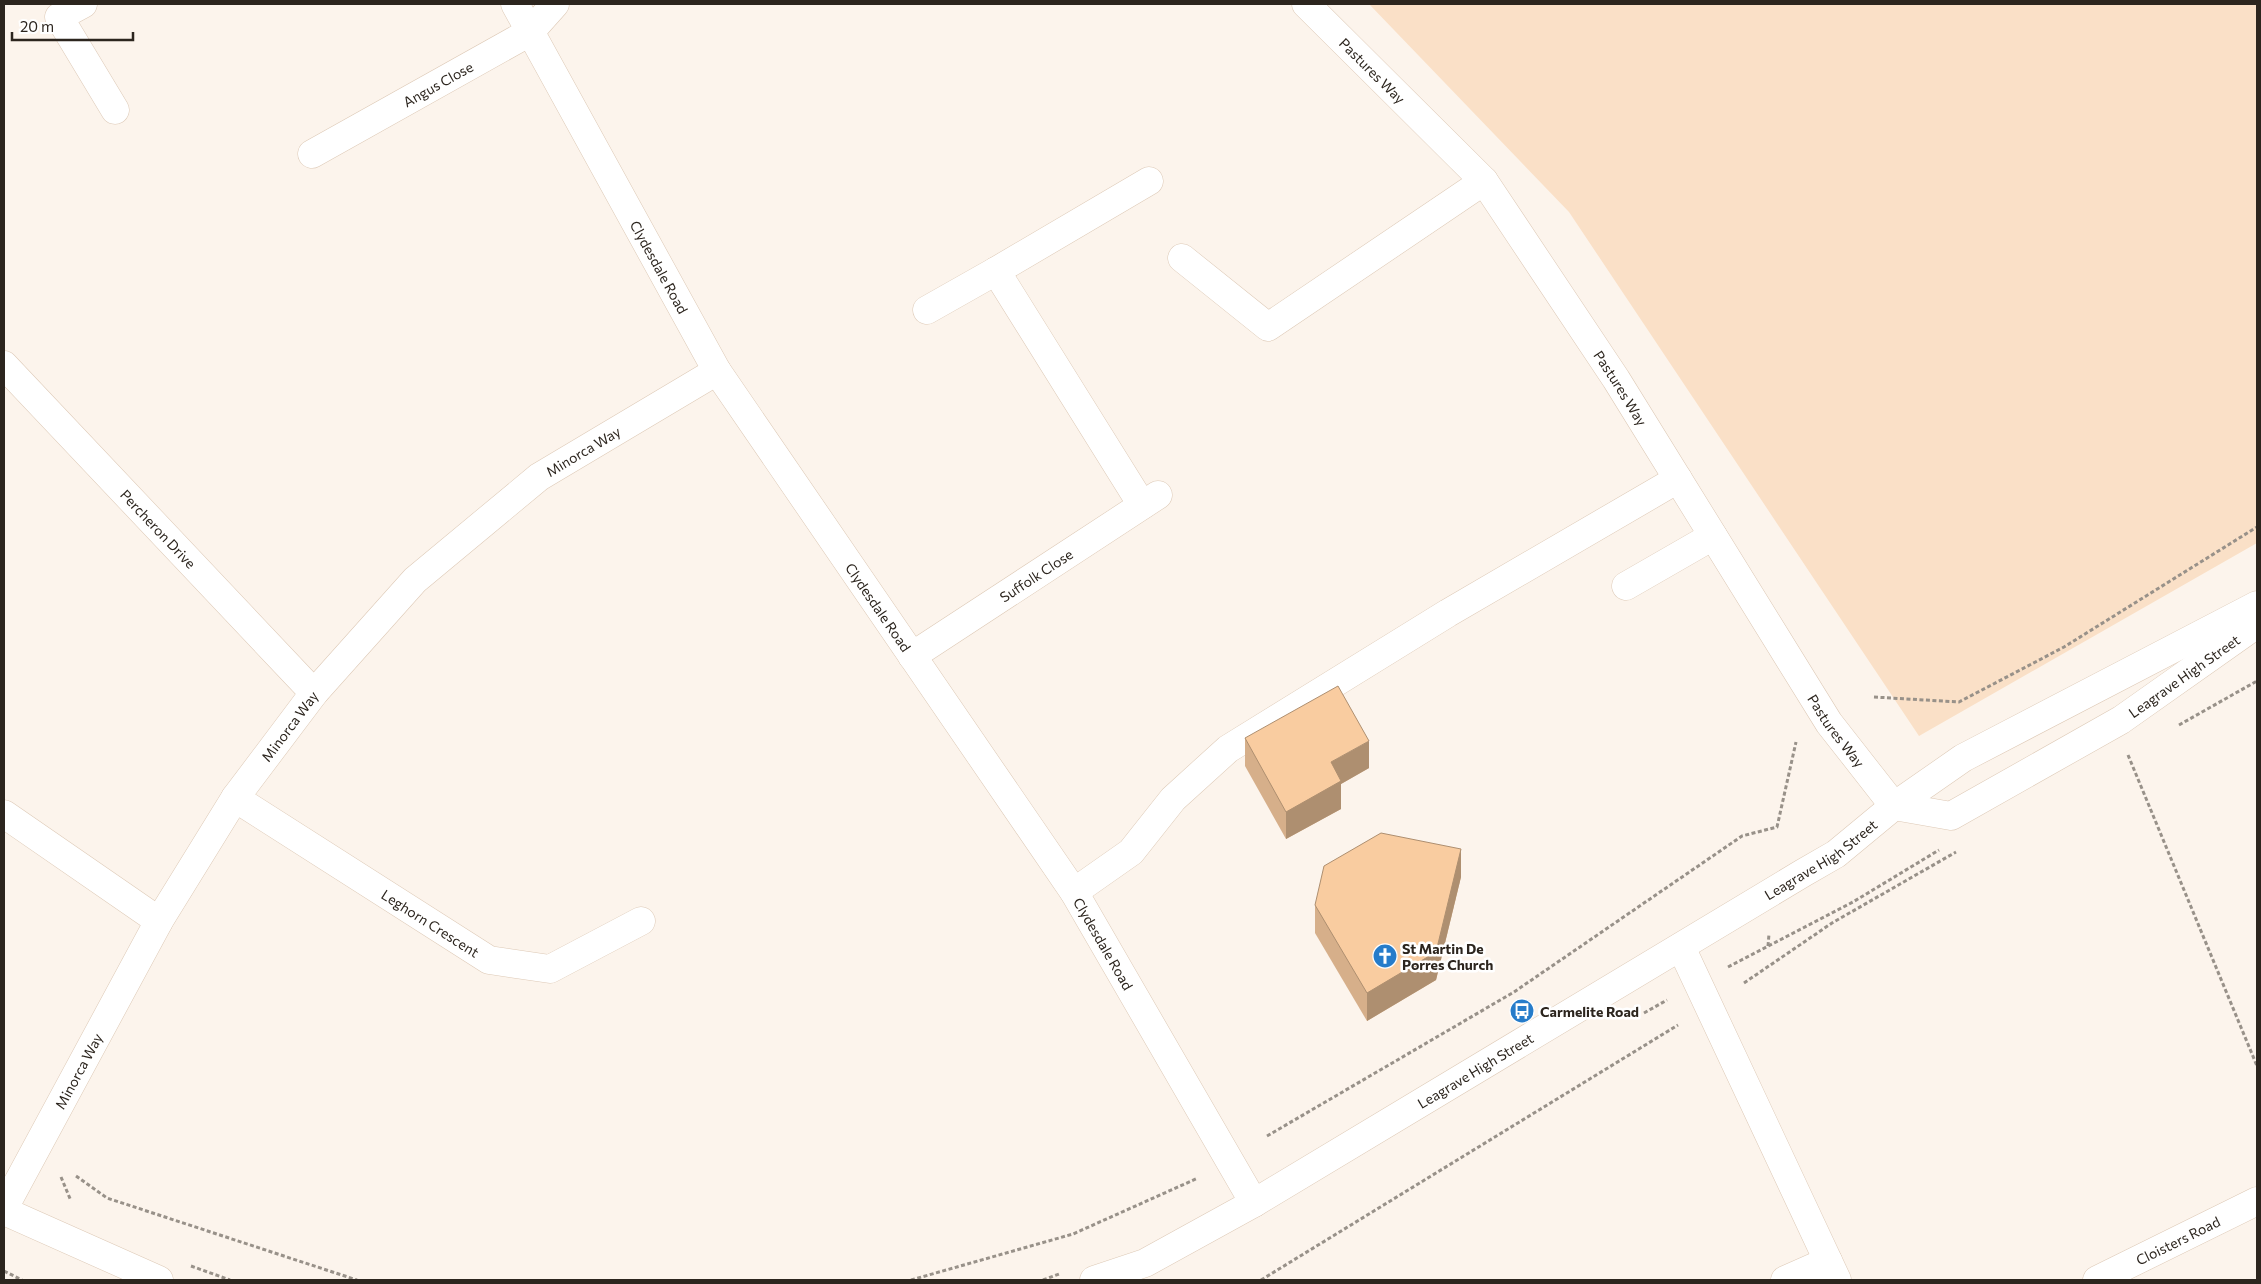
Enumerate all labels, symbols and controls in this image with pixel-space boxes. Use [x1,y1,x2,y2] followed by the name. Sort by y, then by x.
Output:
[12,10,134,42] scale bar
[20,17,54,35] text: 20 m
[1336,34,1409,107] street label: Pastures Way
[400,57,476,110] street label: Angus Close
[627,217,692,316] street label: Clydesdale Road
[1591,347,1651,428] street label: Pastures Way
[543,422,623,480] street label: Minorca Way
[117,486,200,571] street label: Percheron Drive
[996,545,1076,605] street label: Suffolk Close
[842,559,915,655] street label: Clydesdale Road
[2125,631,2243,721] street label: Leagrave High Street
[257,687,321,764] street label: Minorca Way
[1805,691,1869,770] street label: Pastures Way
[1761,815,1880,903] street label: Leagrave High Street
[379,885,483,960] street label: Leghorn Crescent
[1070,894,1137,993] street label: Clydesdale Road
[1402,940,1493,973] place label: St Martin De Porres Church
[1372,943,1398,969] church icon: St Martin De Porres Church
[1509,998,1535,1024] bus stop icon: Carmelite Road
[1540,1003,1639,1020] place label: Carmelite Road
[1414,1029,1536,1111] street label: Leagrave High Street
[51,1030,105,1112] street label: Minorca Way
[2133,1212,2223,1268] street label: Cloisters Road

